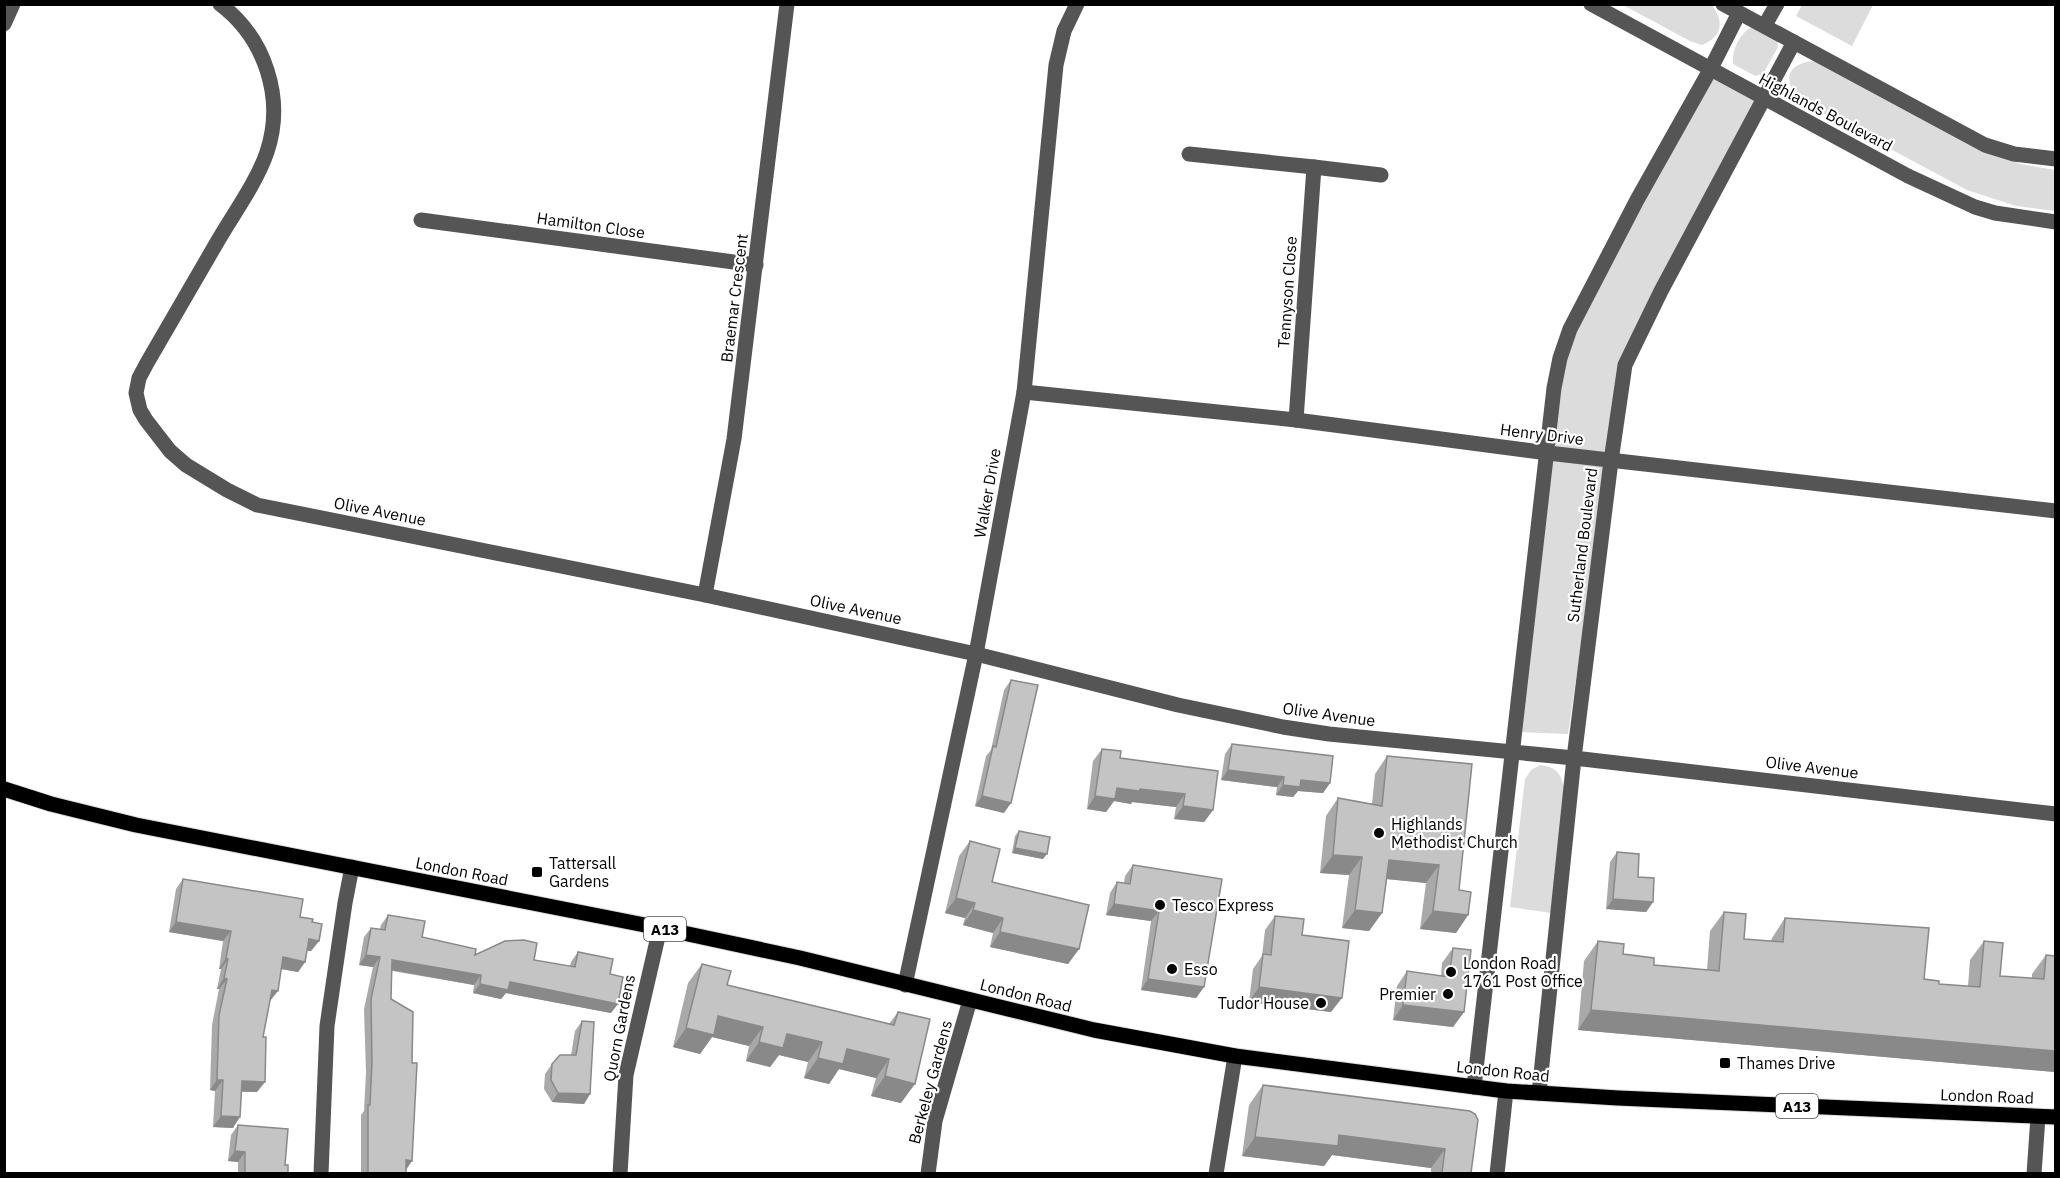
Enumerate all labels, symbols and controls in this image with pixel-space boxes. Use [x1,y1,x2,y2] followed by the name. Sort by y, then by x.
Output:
[1756,68,1896,156] street label: Highlands Boulevard
[535,207,647,243] street label: Hamilton Close
[716,233,752,363] street label: Braemar Crescent
[1273,235,1301,349] street label: Tennyson Close
[1499,419,1585,449] street label: Henry Drive
[969,446,1005,539] street label: Walker Drive
[1563,467,1601,623] street label: Sutherland Boulevard
[332,492,428,530] street label: Olive Avenue
[808,590,904,629] street label: Olive Avenue
[1281,698,1377,730] street label: Olive Avenue
[1764,751,1860,783] street label: Olive Avenue
[1391,814,1518,852] place label: Highlands Methodist Church
[1372,826,1386,840] marker: Highlands Methodist Church
[414,852,510,890] street label: London Road
[549,853,616,891] place label: Tattersall Gardens
[530,865,544,879] marker: Tattersall Gardens
[1172,895,1274,915] place label: Tesco Express
[1153,898,1167,912] marker: Tesco Express
[644,917,686,941] road number: A13
[1463,953,1583,991] place label: London Road 1761 Post Office
[1184,959,1218,979] place label: Esso
[1165,962,1179,976] marker: Esso
[1444,965,1458,979] marker: London Road 1761 Post Office
[599,973,639,1083] street label: Quorn Gardens
[978,974,1074,1016] street label: London Road
[1379,984,1436,1004] place label: Premier
[1441,987,1455,1001] marker: Premier
[1218,993,1309,1013] place label: Tudor House
[1314,996,1328,1010] marker: Tudor House
[904,1018,956,1146] street label: Berkeley Gardens
[1737,1053,1835,1073] place label: Thames Drive
[1455,1056,1551,1086] street label: London Road
[1718,1056,1732,1070] marker: Thames Drive
[1940,1084,2034,1108] street label: London Road
[1776,1094,1818,1118] road number: A13

